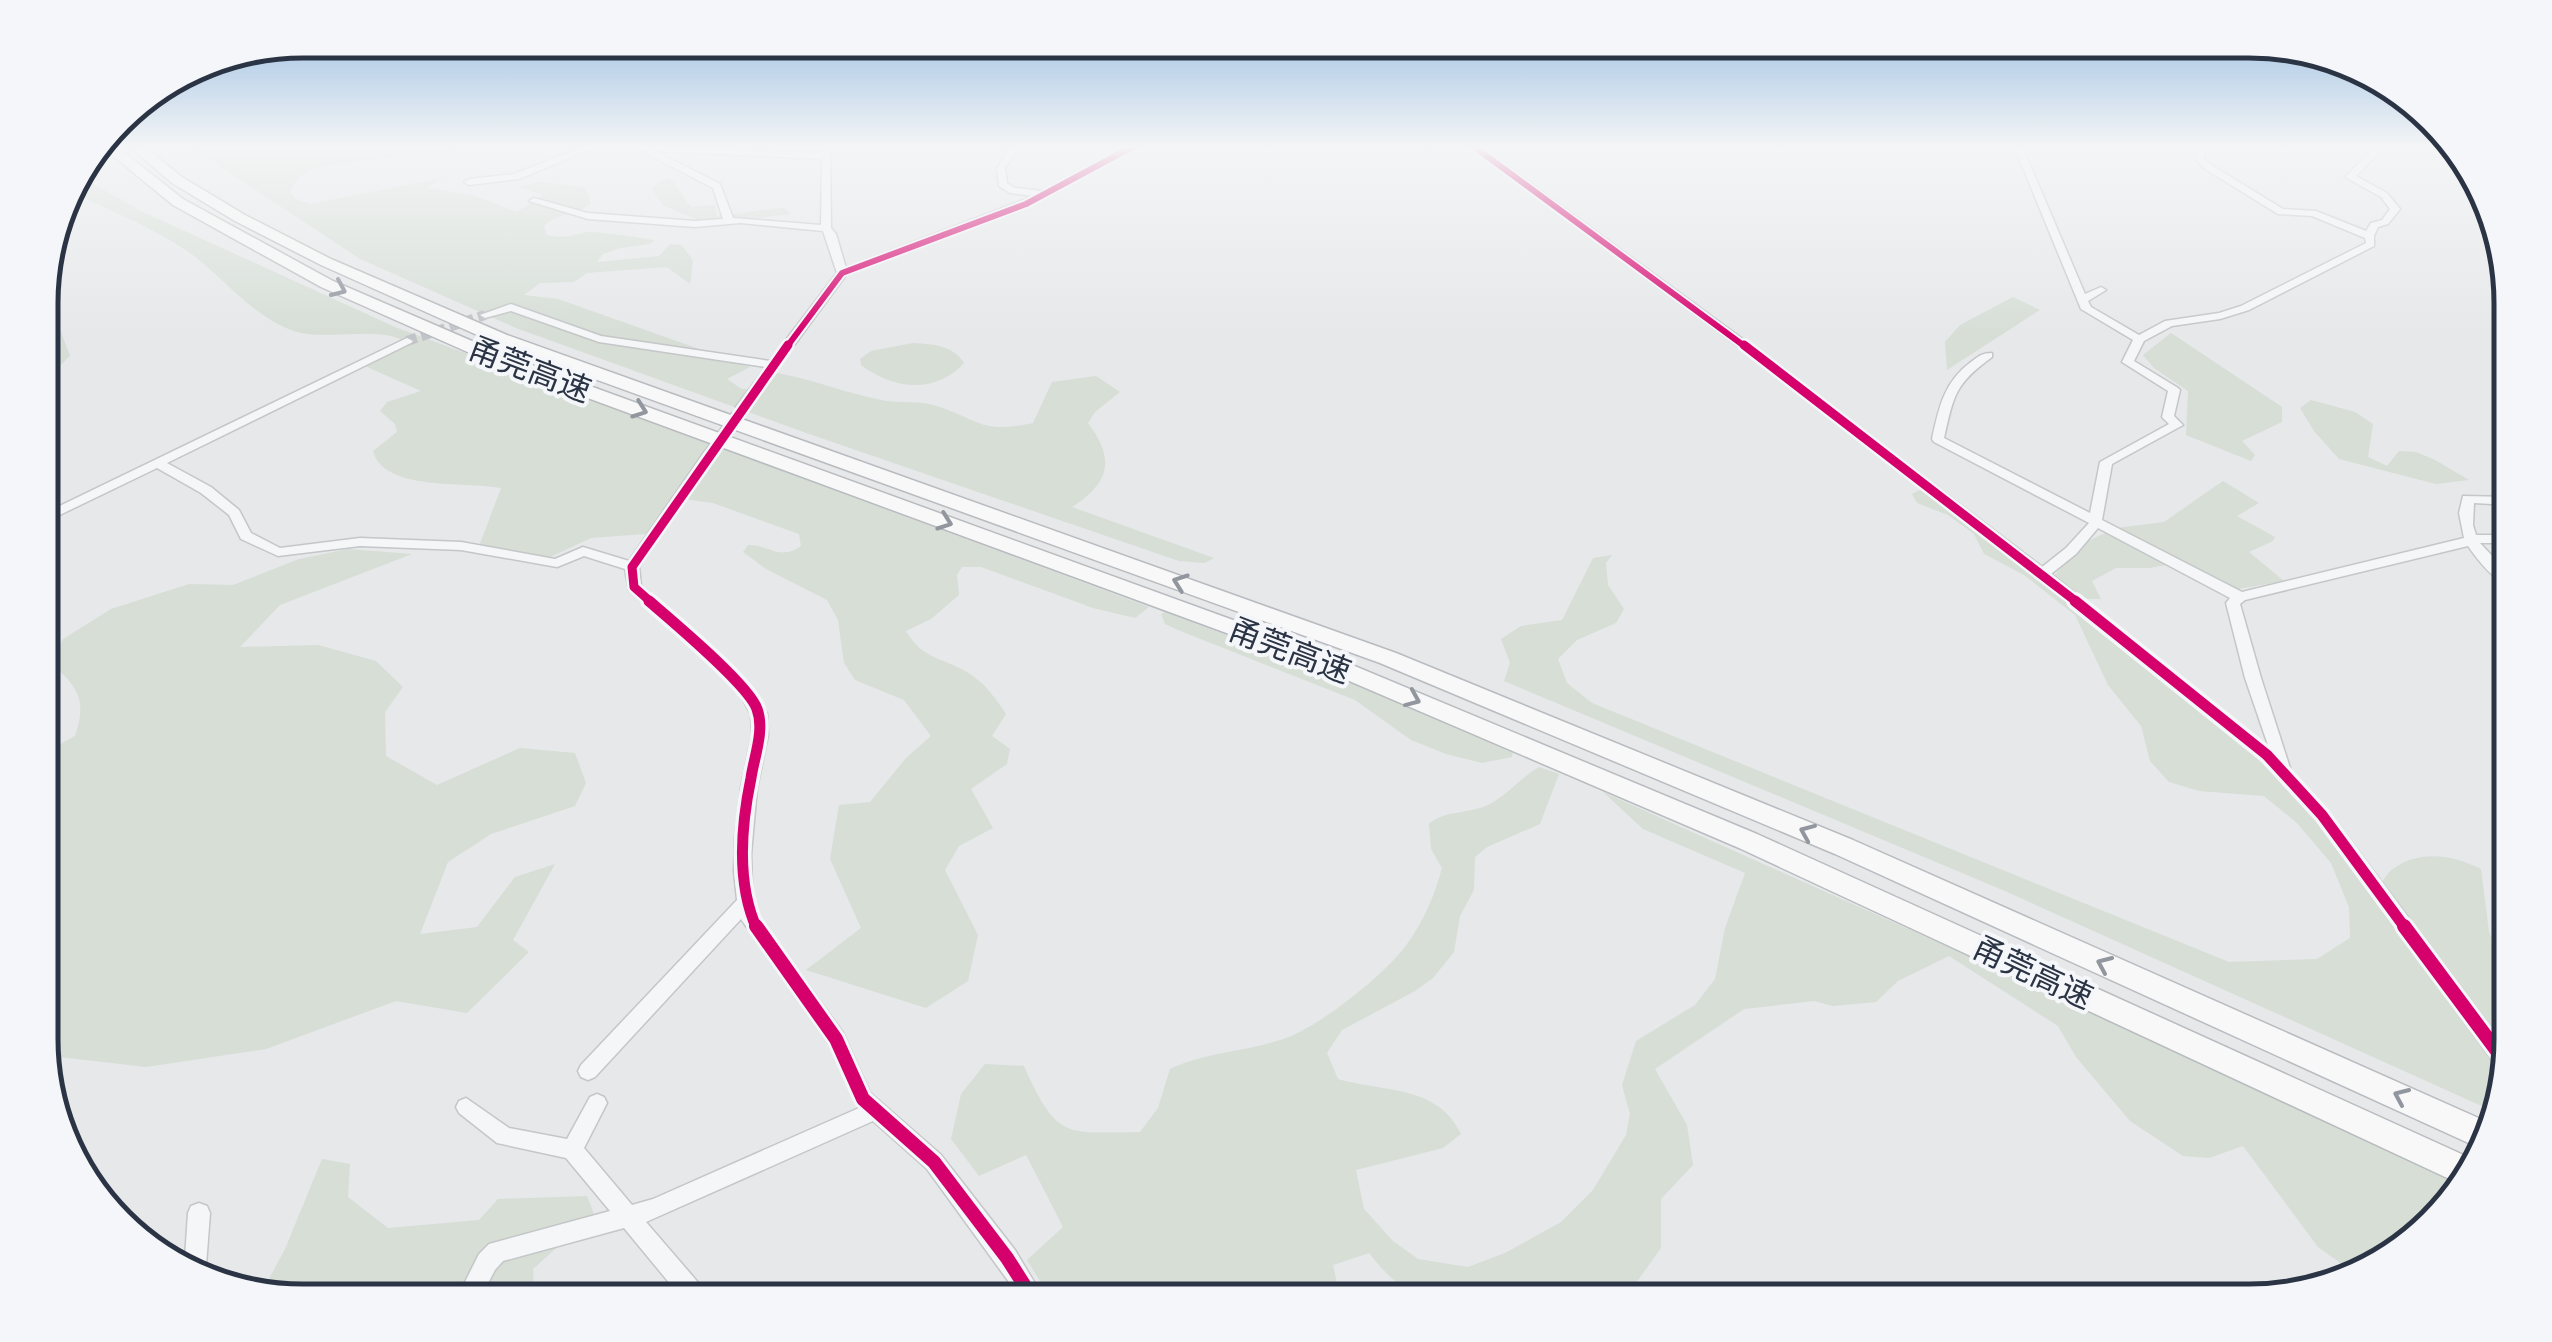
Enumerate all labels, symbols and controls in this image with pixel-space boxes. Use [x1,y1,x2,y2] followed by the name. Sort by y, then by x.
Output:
[329,276,347,296] one-way arrow
[463,328,597,410] street label: 甬莞高速
[630,398,647,419] one-way arrow
[935,510,953,530] one-way arrow
[1173,573,1190,594] one-way arrow
[1223,609,1357,691] street label: 甬莞高速
[1402,687,1420,707] one-way arrow
[1799,824,1817,844] one-way arrow
[1967,927,2099,1017] street label: 甬莞高速
[2096,956,2114,976] one-way arrow
[2393,1089,2411,1109] one-way arrow

